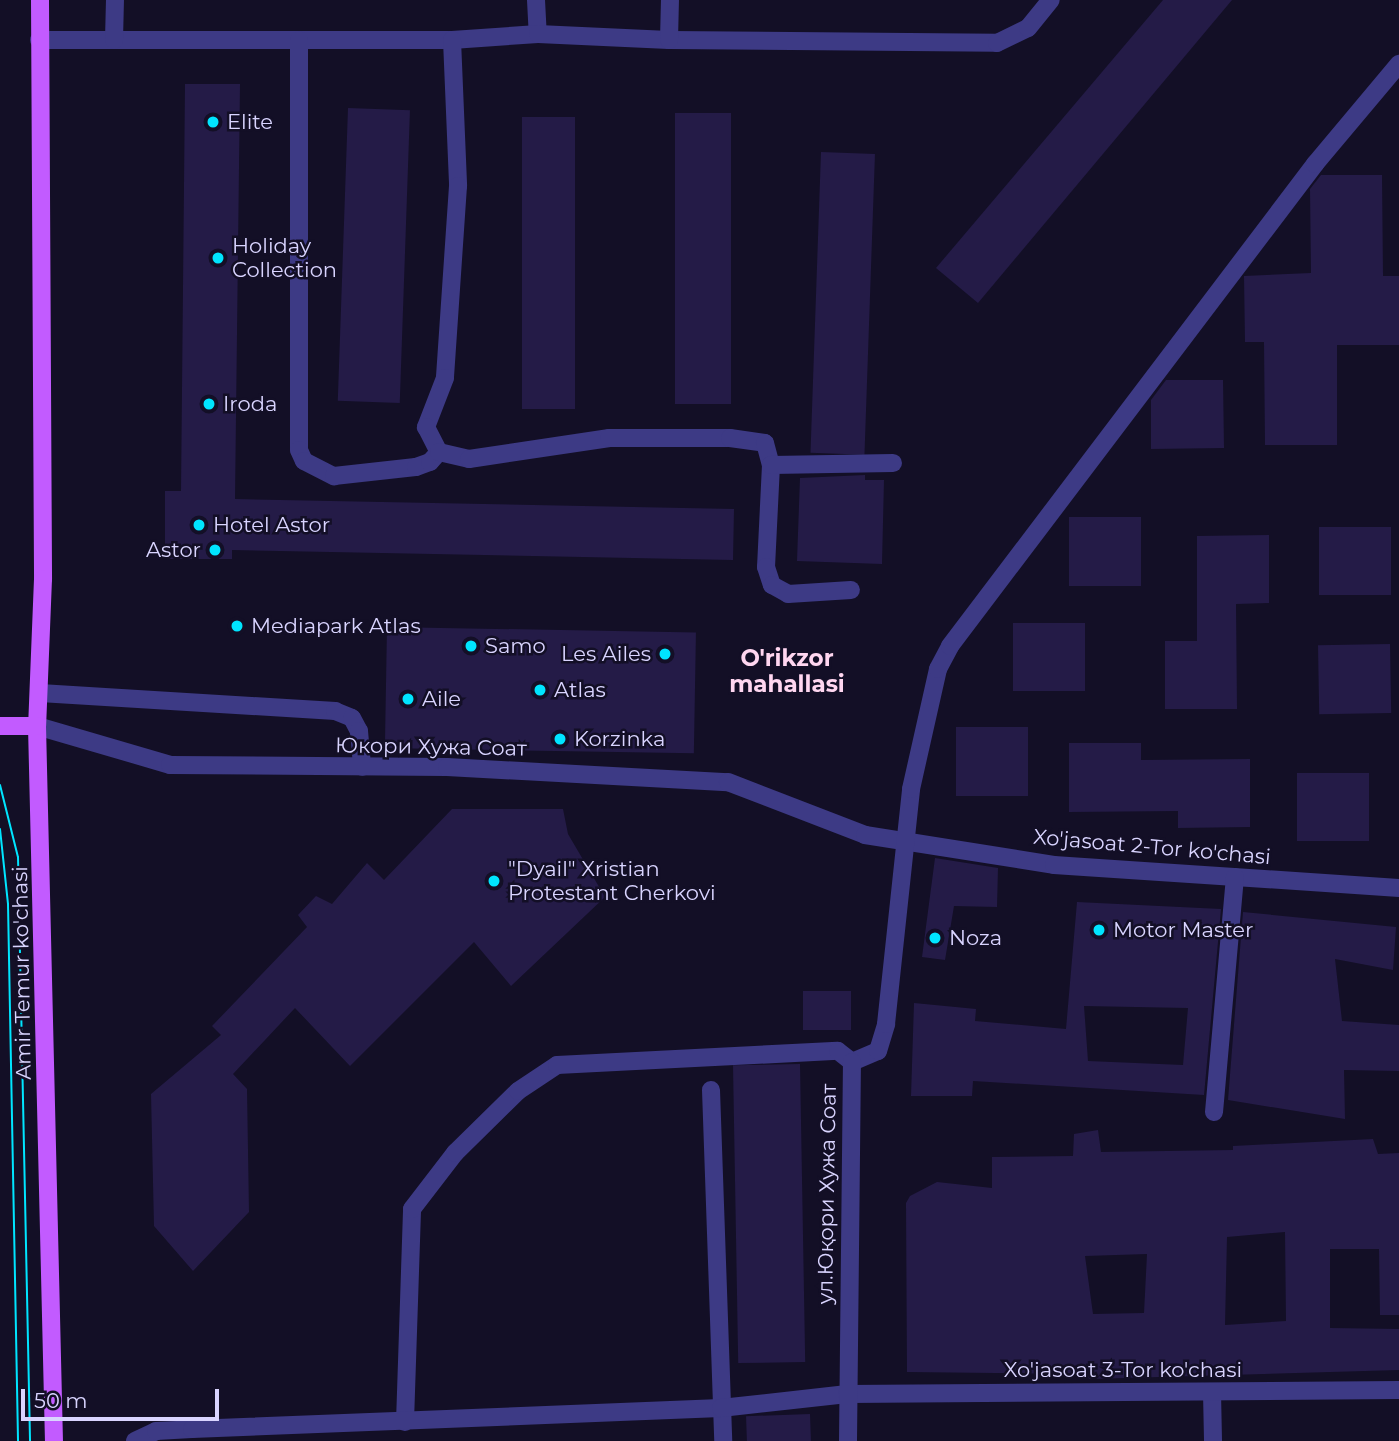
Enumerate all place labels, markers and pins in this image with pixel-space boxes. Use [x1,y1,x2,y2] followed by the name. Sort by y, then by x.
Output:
[227,109,273,135] place label: Elite
[205,114,221,130] marker: Elite
[232,233,337,283] place label: Holiday Collection
[210,250,226,266] marker: Holiday Collection
[223,391,277,417] place label: Iroda
[201,396,217,412] marker: Iroda
[213,512,330,538] place label: Hotel Astor
[191,517,207,533] marker: Hotel Astor
[146,537,201,563] place label: Astor
[207,542,223,558] marker: Astor
[251,613,421,639] place label: Mediapark Atlas
[229,618,245,634] marker: Mediapark Atlas
[485,633,546,659] place label: Samo
[463,638,479,654] marker: Samo
[561,641,651,667] place label: Les Ailes
[657,646,673,662] marker: Les Ailes
[554,677,606,703] place label: Atlas
[532,682,548,698] marker: Atlas
[422,686,461,712] place label: Aile
[400,691,416,707] marker: Aile
[574,726,665,752] place label: Korzinka
[552,731,568,747] marker: Korzinka
[508,856,716,906] place label: "Dyail" Xristian Protestant Cherkovi
[486,873,502,889] marker: "Dyail" Xristian Protestant Cherkovi
[1113,917,1253,943] place label: Motor Master
[1091,922,1107,938] marker: Motor Master
[949,925,1002,951] place label: Noza
[927,930,943,946] marker: Noza

